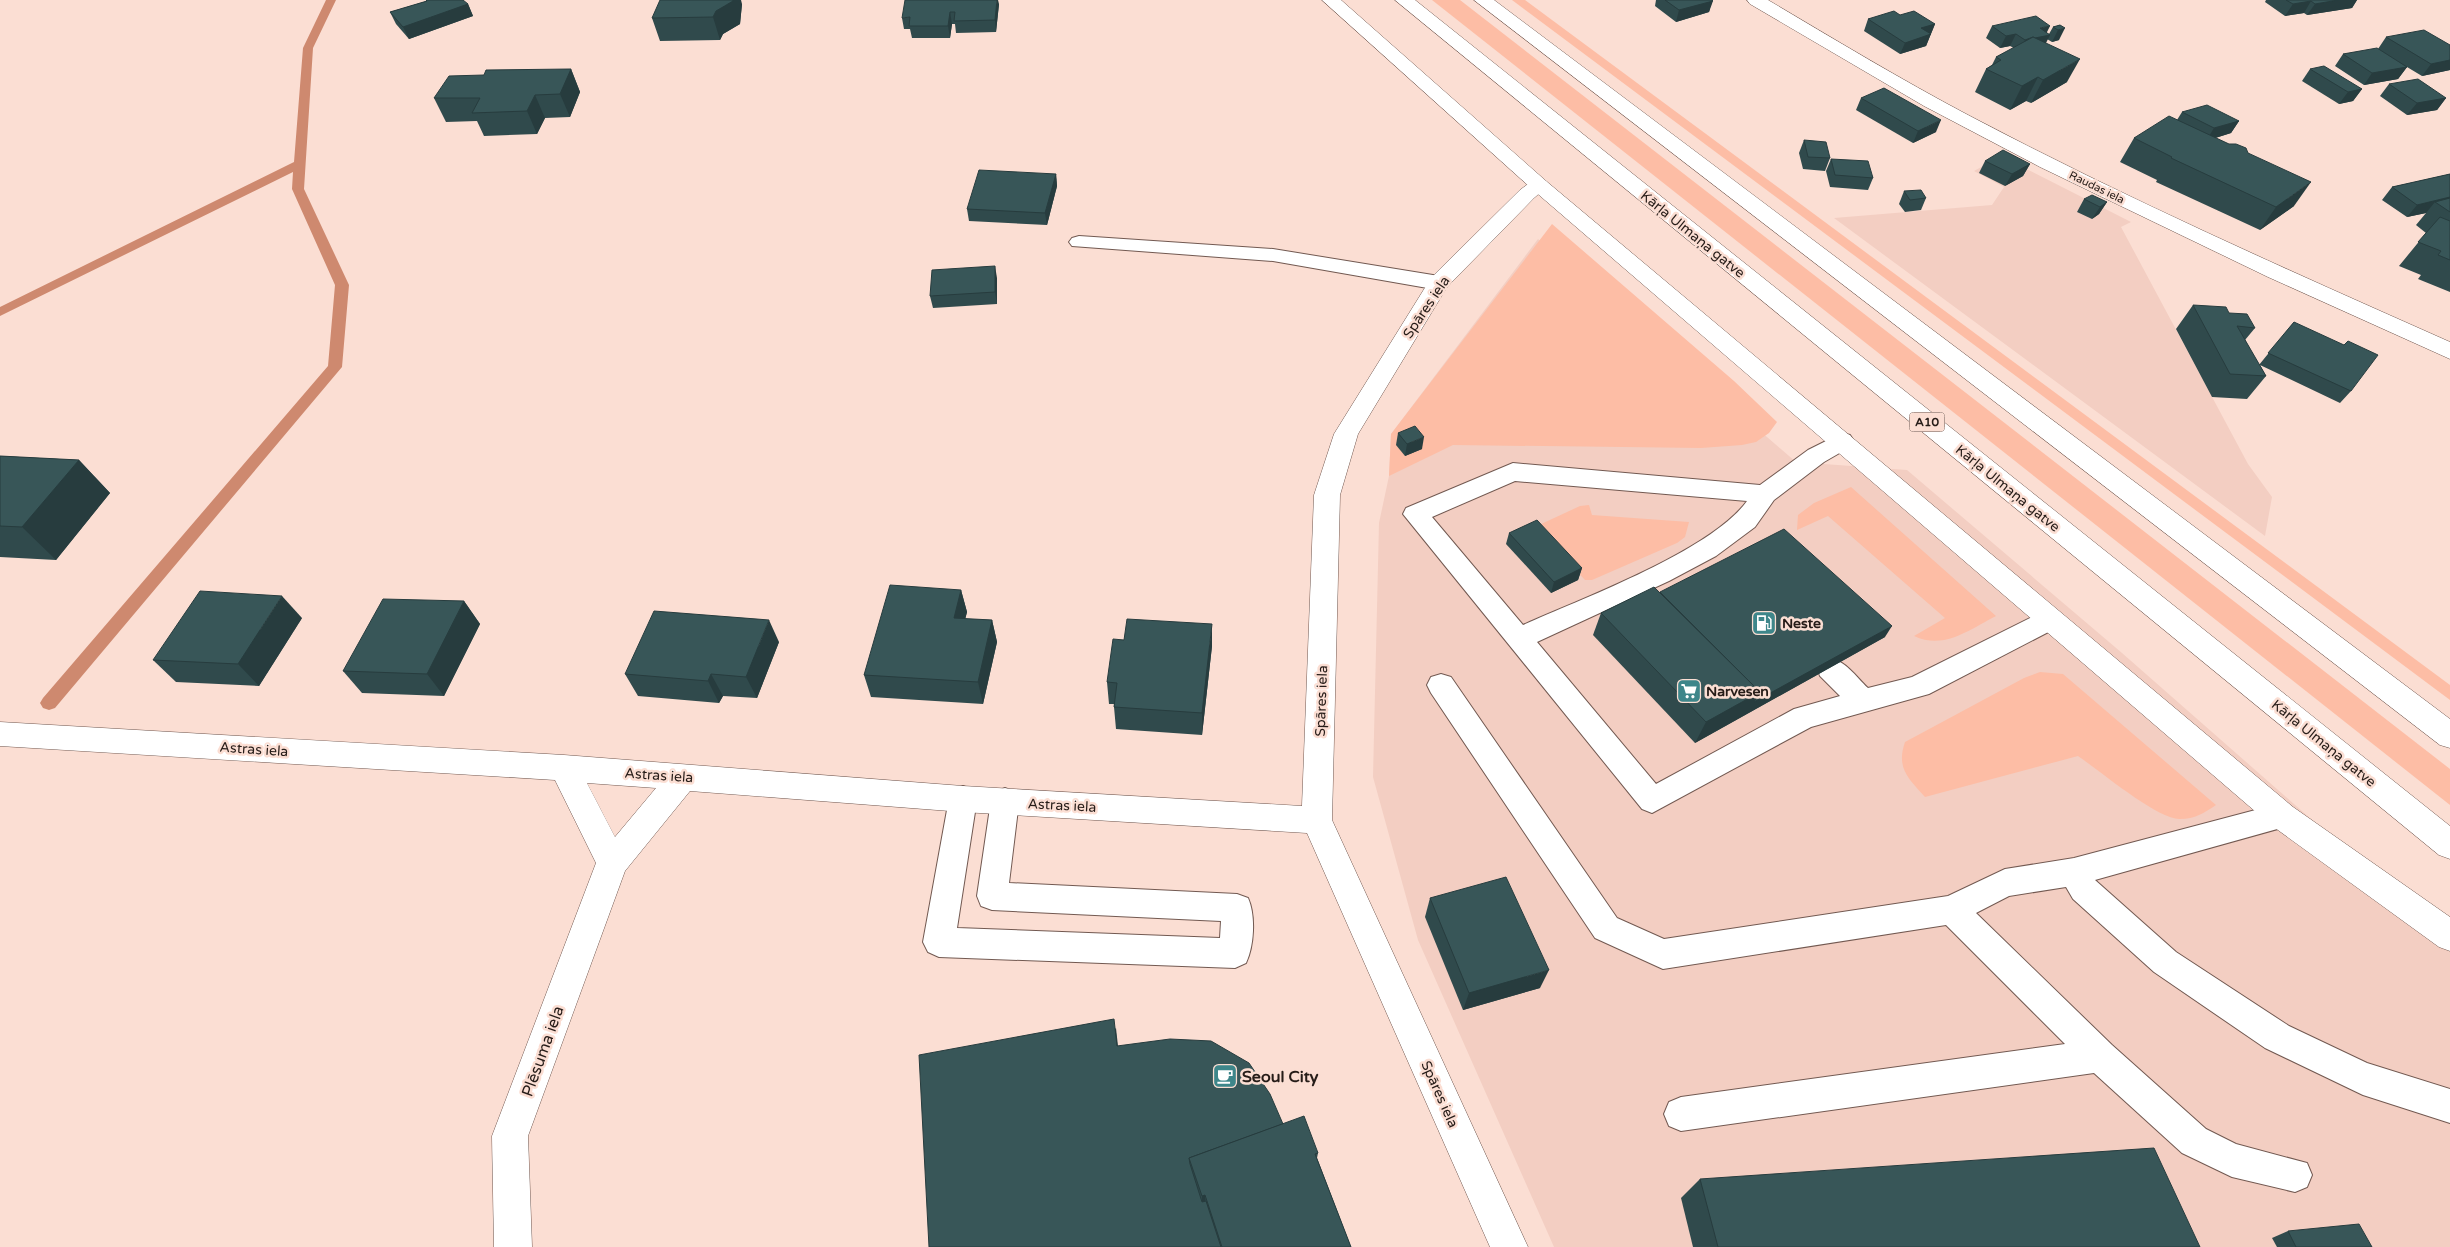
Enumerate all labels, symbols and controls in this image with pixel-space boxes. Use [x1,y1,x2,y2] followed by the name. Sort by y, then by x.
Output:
[2067,168,2127,206] street label: Raudas iela
[1637,187,1748,282] street label: Kārļa Ulmaņa gatve
[1399,273,1453,342] street label: Spāres iela
[1910,412,1944,432] road number: A10
[1952,441,2063,536] street label: Kārļa Ulmaņa gatve
[1751,610,1777,636] fuel station icon: Neste
[1782,615,1821,632] place label: Neste
[1312,665,1331,737] street label: Spāres iela
[1676,678,1702,704] supermarket icon: Narvesen
[1706,683,1769,700] place label: Narvesen
[2268,696,2379,791] street label: Kārļa Ulmaņa gatve
[219,739,289,760] street label: Astras iela
[624,765,694,786] street label: Astras iela
[1027,795,1097,816] street label: Astras iela
[517,1003,569,1099] street label: Plēsuma iela
[1417,1058,1462,1130] street label: Spāres iela
[1212,1063,1238,1089] cafe icon: Seoul City
[1242,1067,1319,1087] place label: Seoul City

